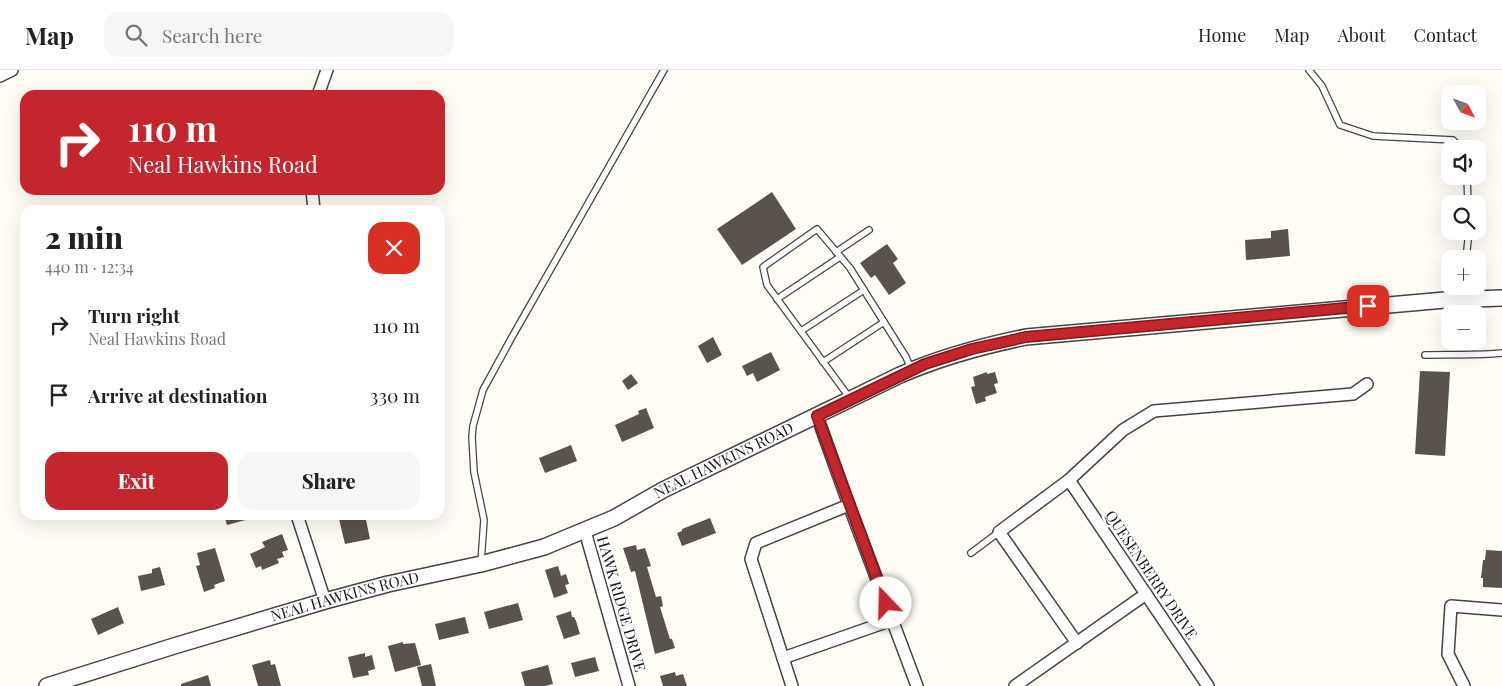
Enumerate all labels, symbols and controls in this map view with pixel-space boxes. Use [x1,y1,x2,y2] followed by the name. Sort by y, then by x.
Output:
[104,12,454,57] search box
[25,19,74,51] text: Map
[122,21,150,49] icon: search
[162,22,262,48] text: Search here
[1198,23,1246,47] text: Home
[1274,23,1309,47] text: Map
[1337,23,1386,47] text: About
[1414,23,1477,47] text: Contact
[1441,85,1486,130] north arrow
[1441,85,1486,350] map controls
[128,104,217,151] text: 110 m
[45,110,110,175] icon: right
[1441,140,1486,185] button: sound
[128,149,318,179] text: Neal Hawkins Road
[1441,195,1486,240] button: search
[45,217,123,257] text: 2 min
[368,222,420,274] button: close
[1441,250,1486,295] button: +
[45,256,134,277] text: 440 m · 12:34
[1347,285,1389,327] pin
[1354,292,1382,320] icon: arrive
[88,302,180,328] text: Turn right
[1441,305,1486,350] button: −
[45,311,73,339] icon: right
[373,312,420,338] text: 110 m
[88,328,226,349] text: Neal Hawkins Road
[45,381,73,409] icon: arrive
[88,382,268,408] text: Arrive at destination
[370,382,420,408] text: 330 m
[650,417,797,502] street label: NEAL HAWKINS ROAD
[45,452,228,510] button: Exit
[238,452,420,510] button: Share
[1101,506,1202,643] street label: QUESENBERRY DRIVE
[593,534,651,674] street label: HAWK RIDGE DRIVE
[268,567,421,626] street label: NEAL HAWKINS ROAD
[859,576,911,628] position arrow

